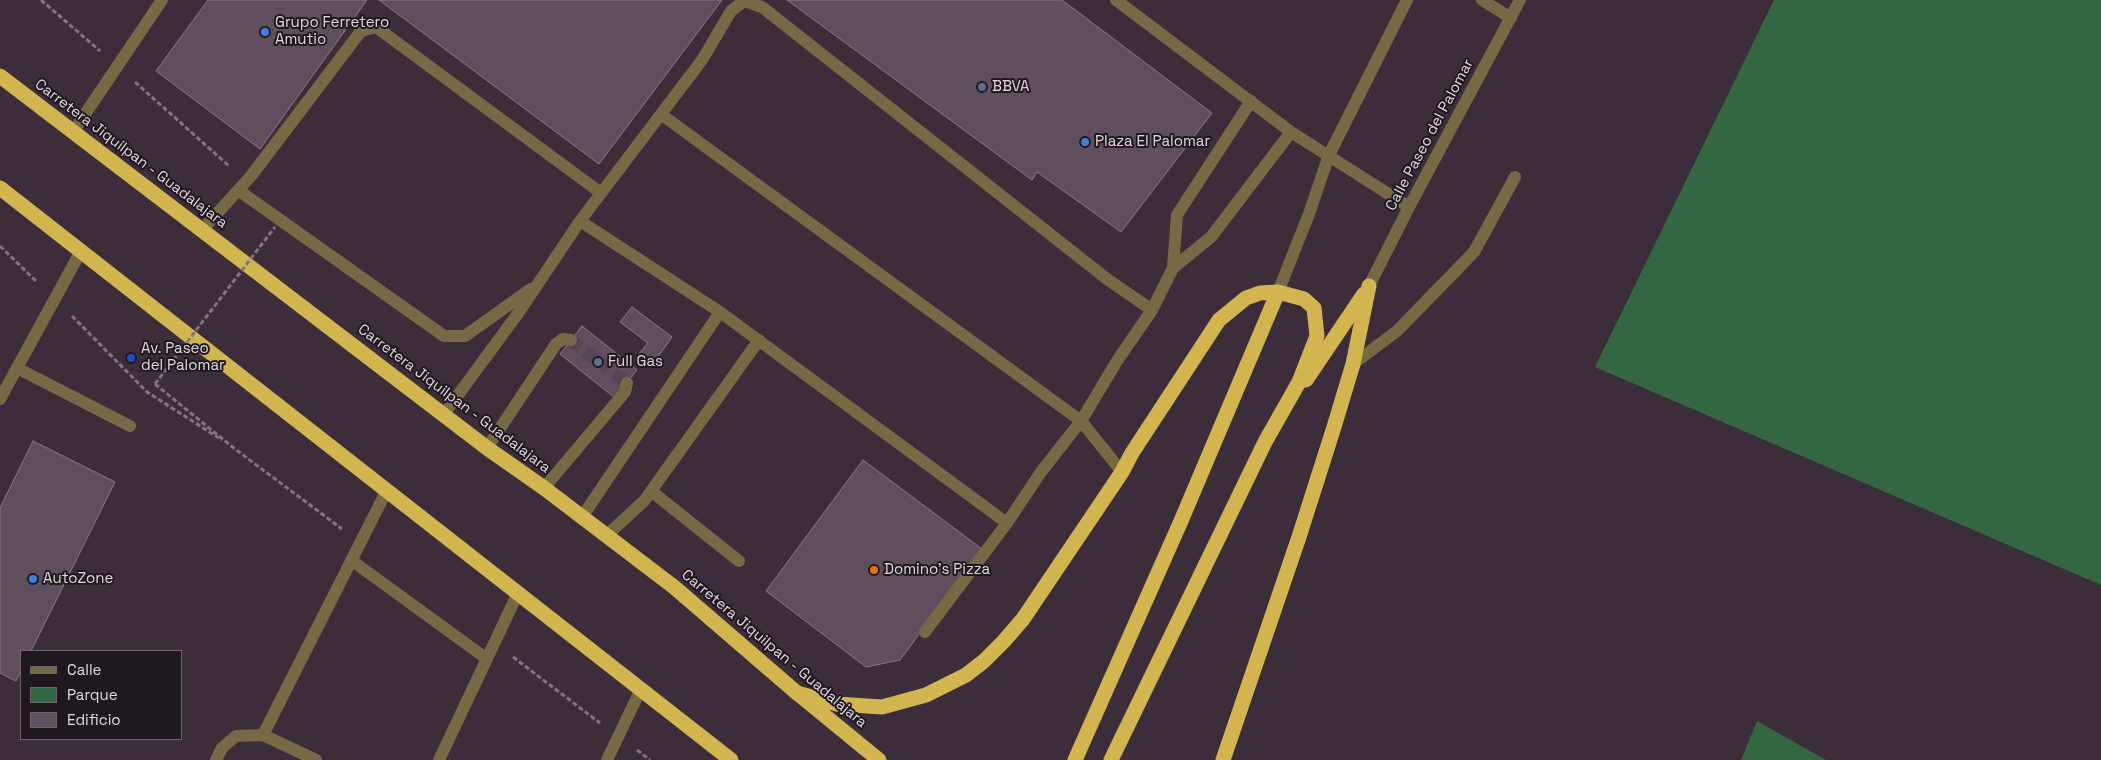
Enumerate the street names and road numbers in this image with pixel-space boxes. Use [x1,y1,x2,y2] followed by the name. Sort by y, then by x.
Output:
[1382,56,1478,214] street label: Calle Paseo del Palomar
[31,76,231,232] street label: Carretera Jiquilpan - Guadalajara
[354,321,554,477] street label: Carretera Jiquilpan - Guadalajara
[678,566,870,732] street label: Carretera Jiquilpan - Guadalajara

